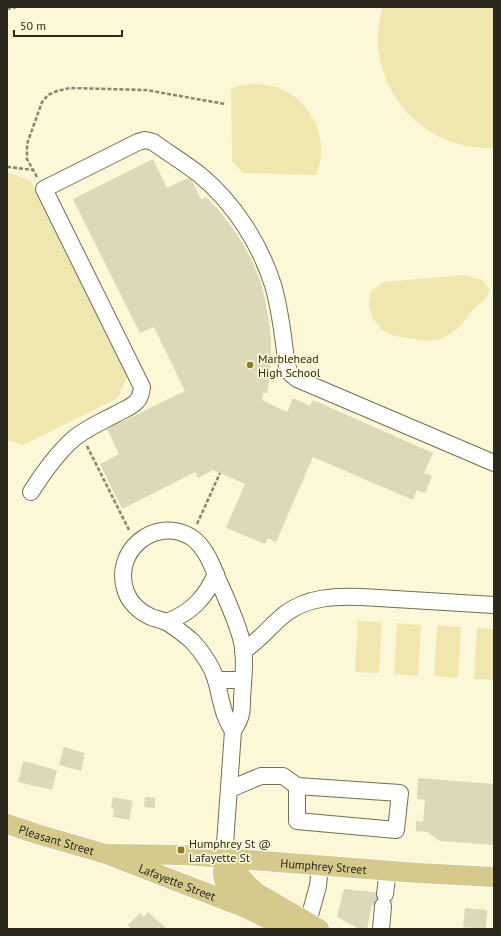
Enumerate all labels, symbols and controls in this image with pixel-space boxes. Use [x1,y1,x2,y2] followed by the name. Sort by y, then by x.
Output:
[14,12,122,38] scale bar
[20,18,46,33] text: 50 m
[258,351,321,380] place label: Marblehead High School
[245,360,255,370] marker: Marblehead High School
[17,821,96,858] street label: Pleasant Street
[189,836,271,865] place label: Humphrey St @ Lafayette St
[176,845,186,855] marker: Humphrey St @ Lafayette St
[280,855,367,876] street label: Humphrey Street
[137,860,218,903] street label: Lafayette Street

